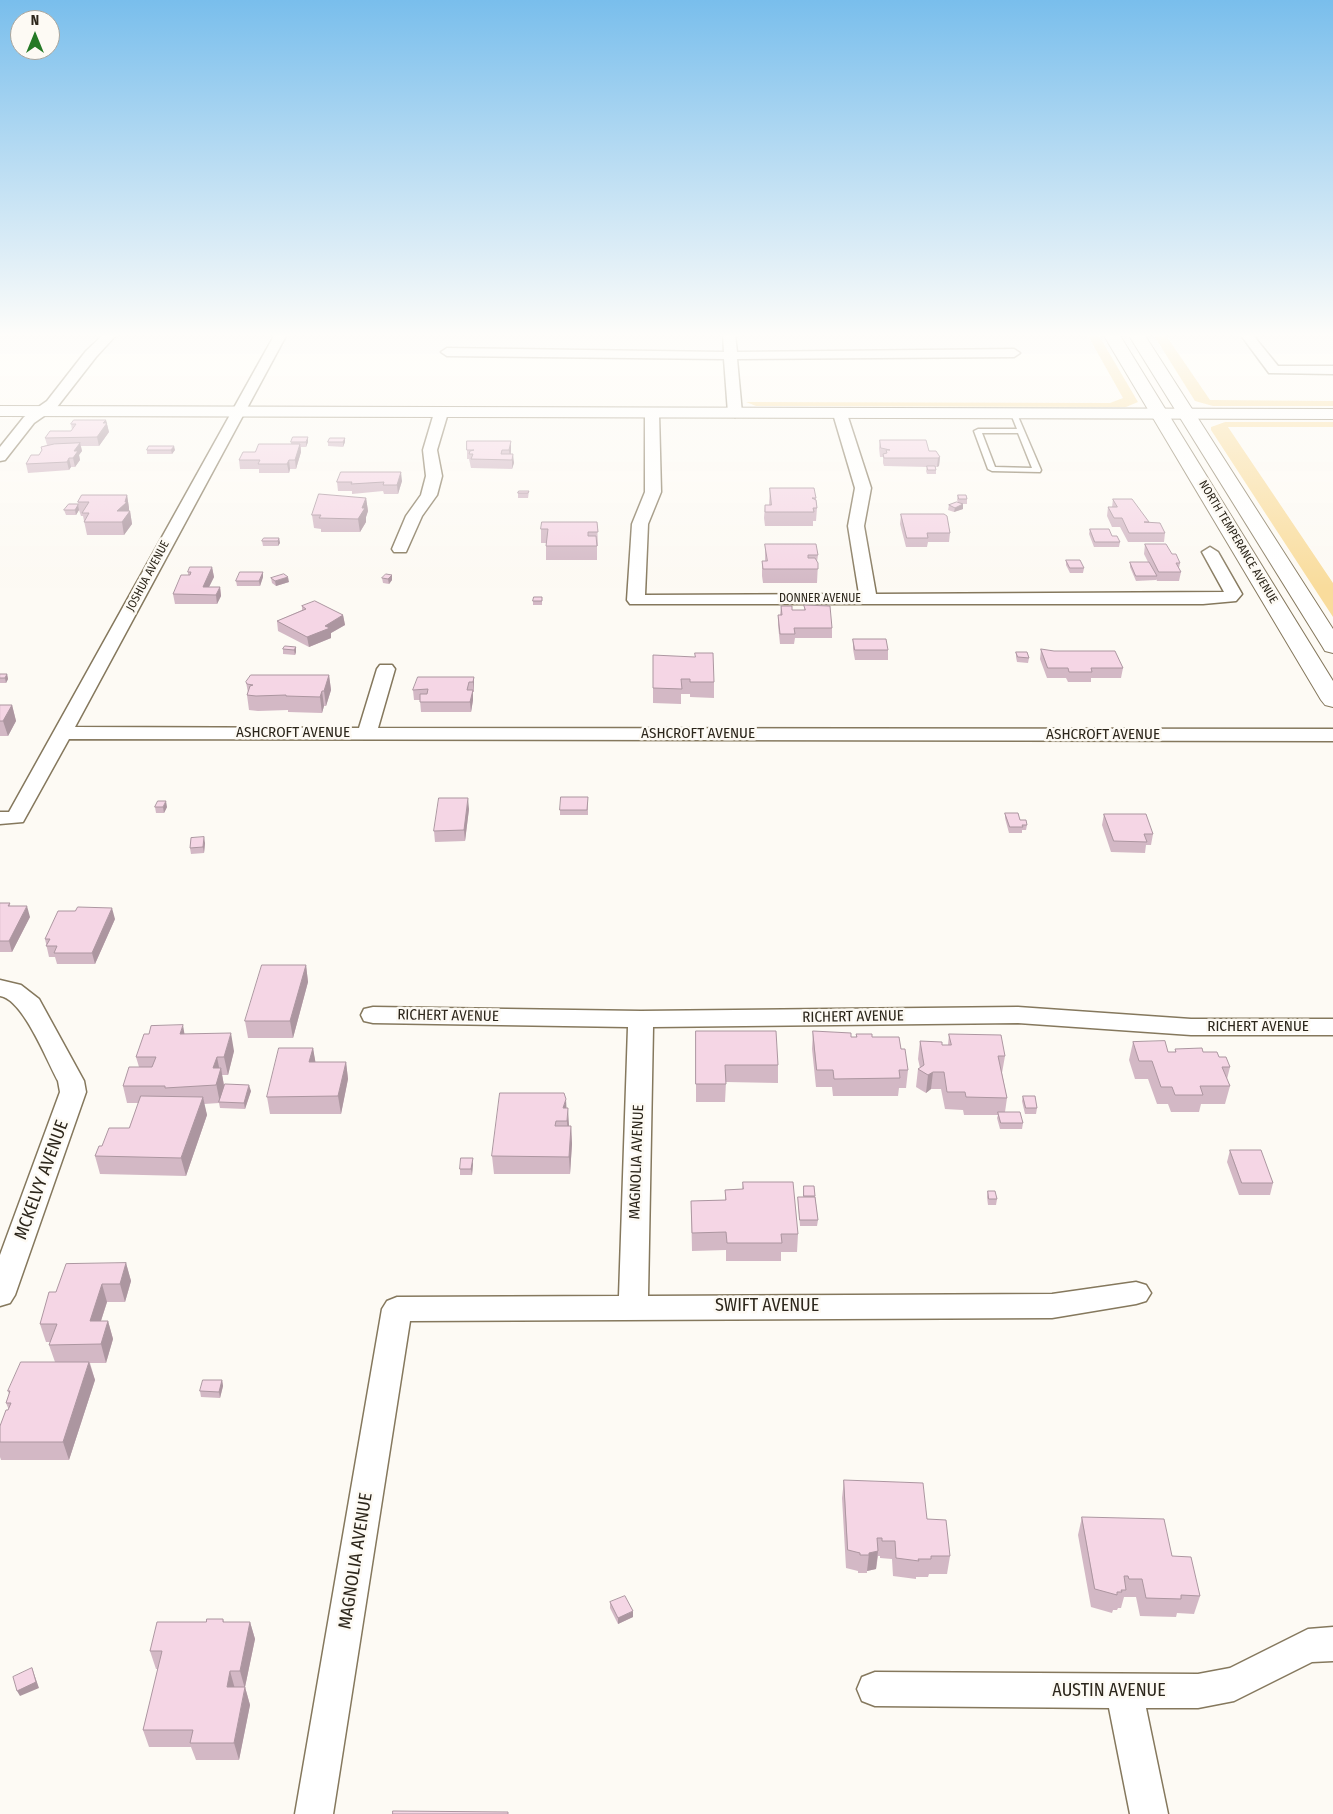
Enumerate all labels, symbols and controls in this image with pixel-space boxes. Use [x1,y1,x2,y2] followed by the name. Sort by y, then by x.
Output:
[10,10,60,60] north arrow
[31,12,39,29] text: N
[1196,478,1280,606] street label: NORTH TEMPERANCE AVENUE
[123,538,173,614] street label: JOSHUA AVENUE
[779,592,861,606] street label: DONNER AVENUE
[236,724,350,742] street label: ASHCROFT AVENUE
[641,725,755,743] street label: ASHCROFT AVENUE
[1046,726,1160,744] street label: ASHCROFT AVENUE
[397,1006,499,1026] street label: RICHERT AVENUE
[802,1007,904,1027] street label: RICHERT AVENUE
[1207,1018,1309,1036] street label: RICHERT AVENUE
[626,1104,648,1220] street label: MAGNOLIA AVENUE
[10,1117,74,1243] street label: MCKELVY AVENUE
[715,1295,819,1317] street label: SWIFT AVENUE
[335,1491,377,1631] street label: MAGNOLIA AVENUE
[1052,1680,1166,1702] street label: AUSTIN AVENUE

